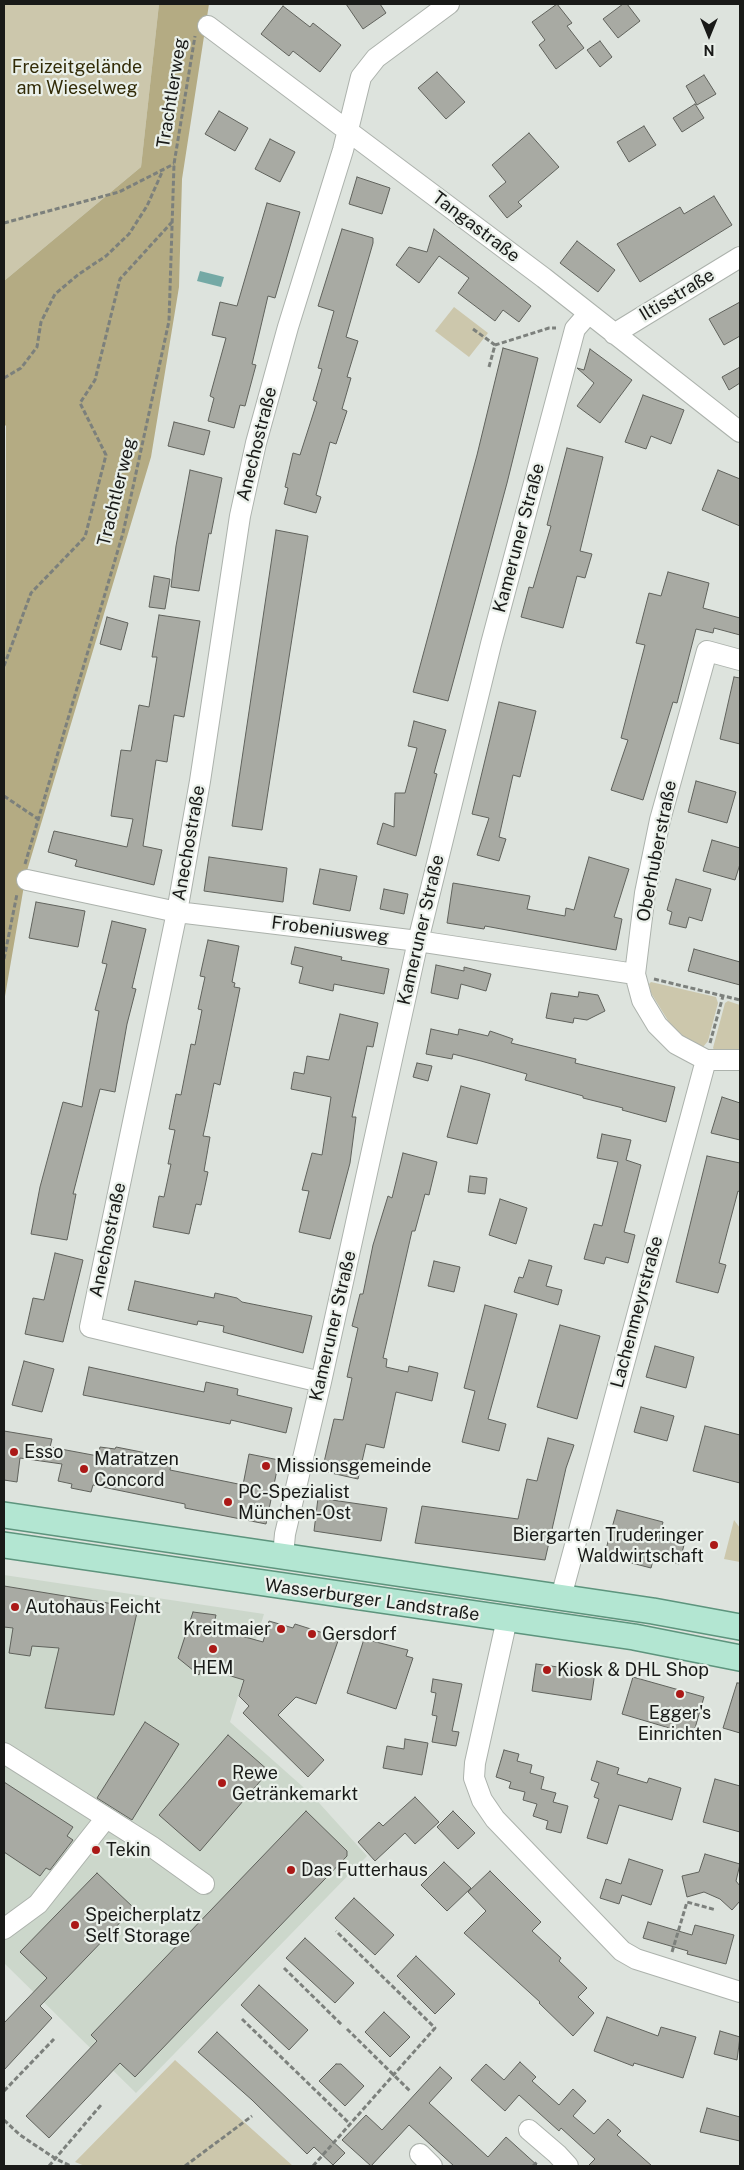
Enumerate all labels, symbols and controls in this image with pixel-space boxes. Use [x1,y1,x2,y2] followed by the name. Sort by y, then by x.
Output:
[684,10,734,60] north arrow
[153,36,191,150] street label: Trachtlerweg
[704,42,714,58] text: N
[12,56,142,98] park label: Freizeitgelände am Wieselweg
[428,187,524,267] street label: Tangastraße
[636,264,718,326] street label: Iltisstraße
[232,385,282,503] street label: Anechostraße
[93,435,141,549] street label: Trachtlerweg
[489,461,549,615] street label: Kameruner Straße
[633,779,681,923] street label: Oberhuberstraße
[168,784,210,902] street label: Anechostraße
[393,853,449,1007] street label: Kameruner Straße
[270,912,390,948] street label: Frobeniusweg
[85,1181,131,1299] street label: Anechostraße
[606,1234,668,1390] street label: Lachenmeyrstraße
[305,1249,361,1403] street label: Kameruner Straße
[24,1441,63,1463] place label: Esso
[8,1446,20,1458] marker: Esso
[94,1448,179,1490] place label: Matratzen Concord
[276,1455,431,1477] place label: Missionsgemeinde
[260,1460,272,1472] marker: Missionsgemeinde
[78,1463,90,1475] marker: Matratzen Concord
[238,1481,351,1524] place label: PC-Spezialist München-Ost
[222,1496,234,1508] marker: PC-Spezialist München-Ost
[513,1524,704,1566] place label: Biergarten Truderinger Waldwirtschaft
[708,1539,720,1551] marker: Biergarten Truderinger Waldwirtschaft
[263,1574,481,1626] street label: Wasserburger Landstraße
[25,1596,161,1618] place label: Autohaus Feicht
[9,1601,21,1613] marker: Autohaus Feicht
[183,1618,271,1640] place label: Kreitmaier
[275,1623,287,1635] marker: Kreitmaier
[322,1623,397,1645] place label: Gersdorf
[306,1628,318,1640] marker: Gersdorf
[207,1643,219,1655] marker: HEM
[192,1657,234,1679] place label: HEM
[557,1659,709,1681] place label: Kiosk & DHL Shop
[541,1664,553,1676] marker: Kiosk & DHL Shop
[674,1688,686,1700] marker: Egger's Einrichten
[638,1702,722,1745] place label: Egger's Einrichten
[232,1762,358,1805] place label: Rewe Getränkemarkt
[216,1777,228,1789] marker: Rewe Getränkemarkt
[106,1839,151,1861] place label: Tekin
[90,1844,102,1856] marker: Tekin
[301,1859,428,1881] place label: Das Futterhaus
[285,1864,297,1876] marker: Das Futterhaus
[85,1904,201,1946] place label: Speicherplatz Self Storage
[69,1919,81,1931] marker: Speicherplatz Self Storage

